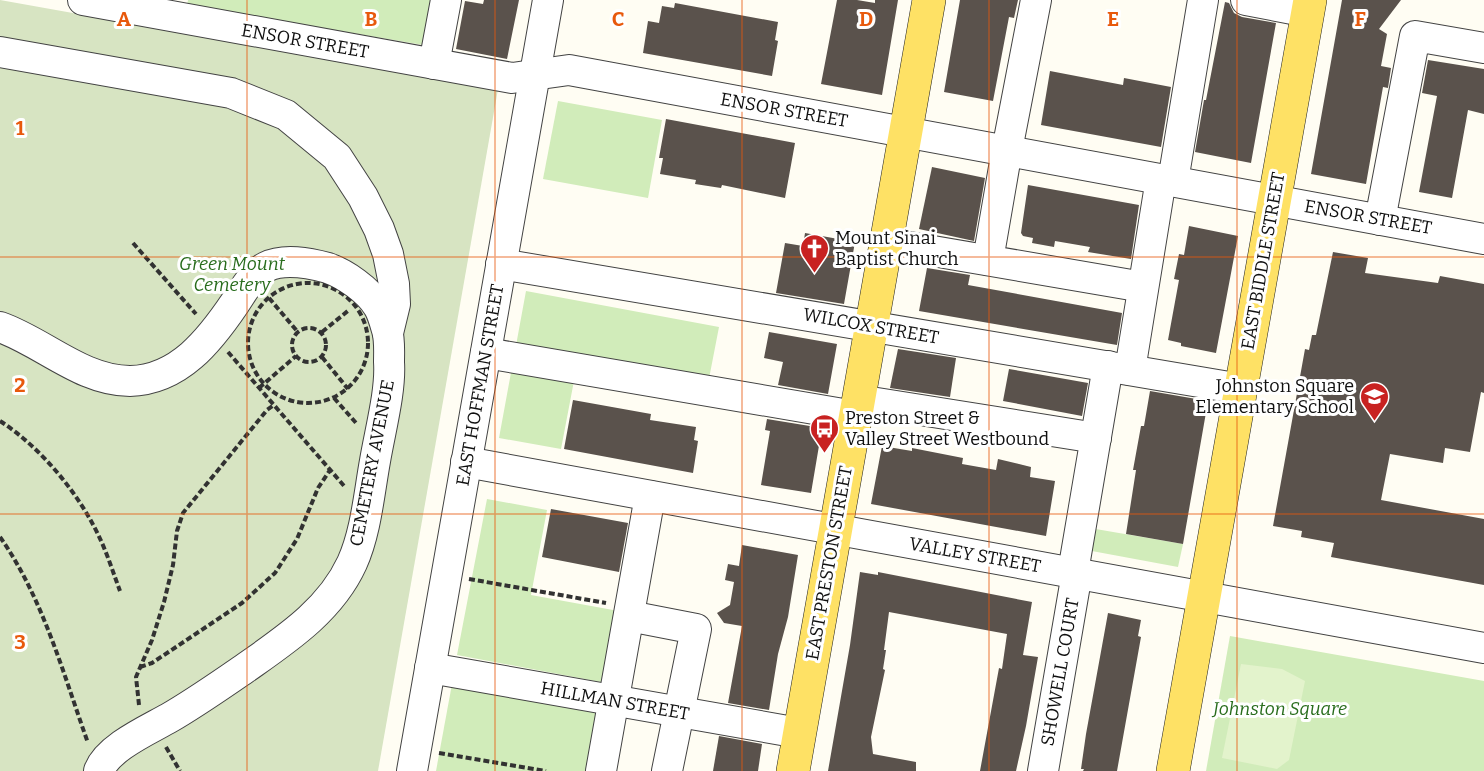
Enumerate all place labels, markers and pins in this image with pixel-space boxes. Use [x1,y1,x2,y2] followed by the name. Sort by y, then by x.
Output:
[835,227,958,270] place label: Mount Sinai Baptist Church
[798,232,830,274] church icon: Mount Sinai Baptist Church
[1195,375,1354,418] place label: Johnston Square Elementary School
[1359,380,1391,422] school or university icon: Johnston Square Elementary School
[845,407,1049,450] place label: Preston Street & Valley Street Westbound
[808,412,840,454] bus stop icon: Preston Street & Valley Street Westbound

